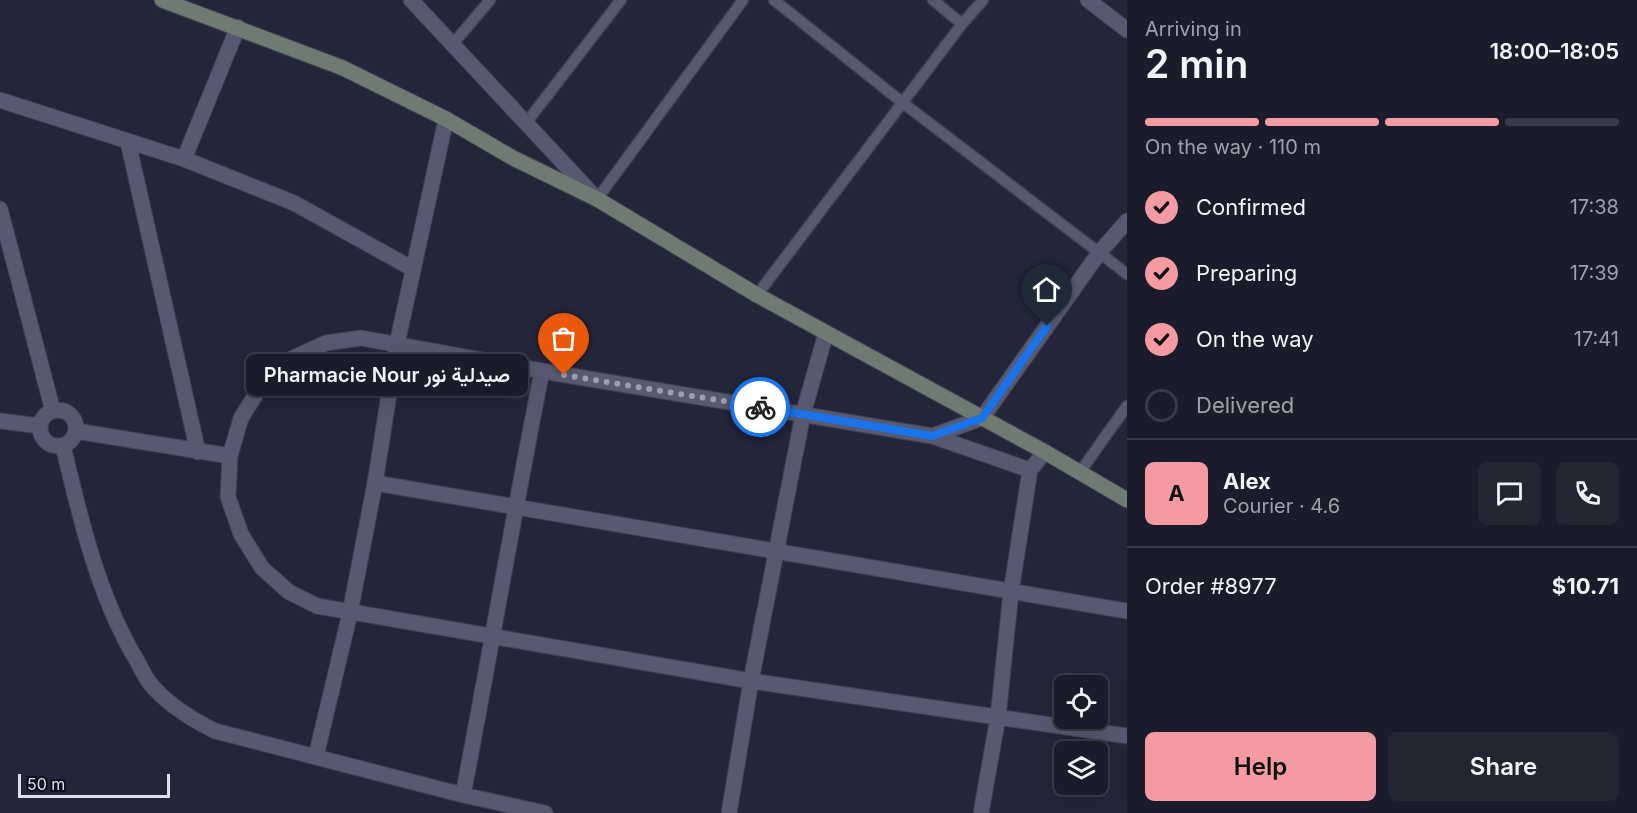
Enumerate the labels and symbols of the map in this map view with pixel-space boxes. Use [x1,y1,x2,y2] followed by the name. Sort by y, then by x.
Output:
[1021,264,1072,326] pin
[538,313,589,375] pin
[246,354,528,396] callout: Pharmacie Nour صيدلية نور
[730,377,790,437] courier
[18,771,170,798] scale bar

